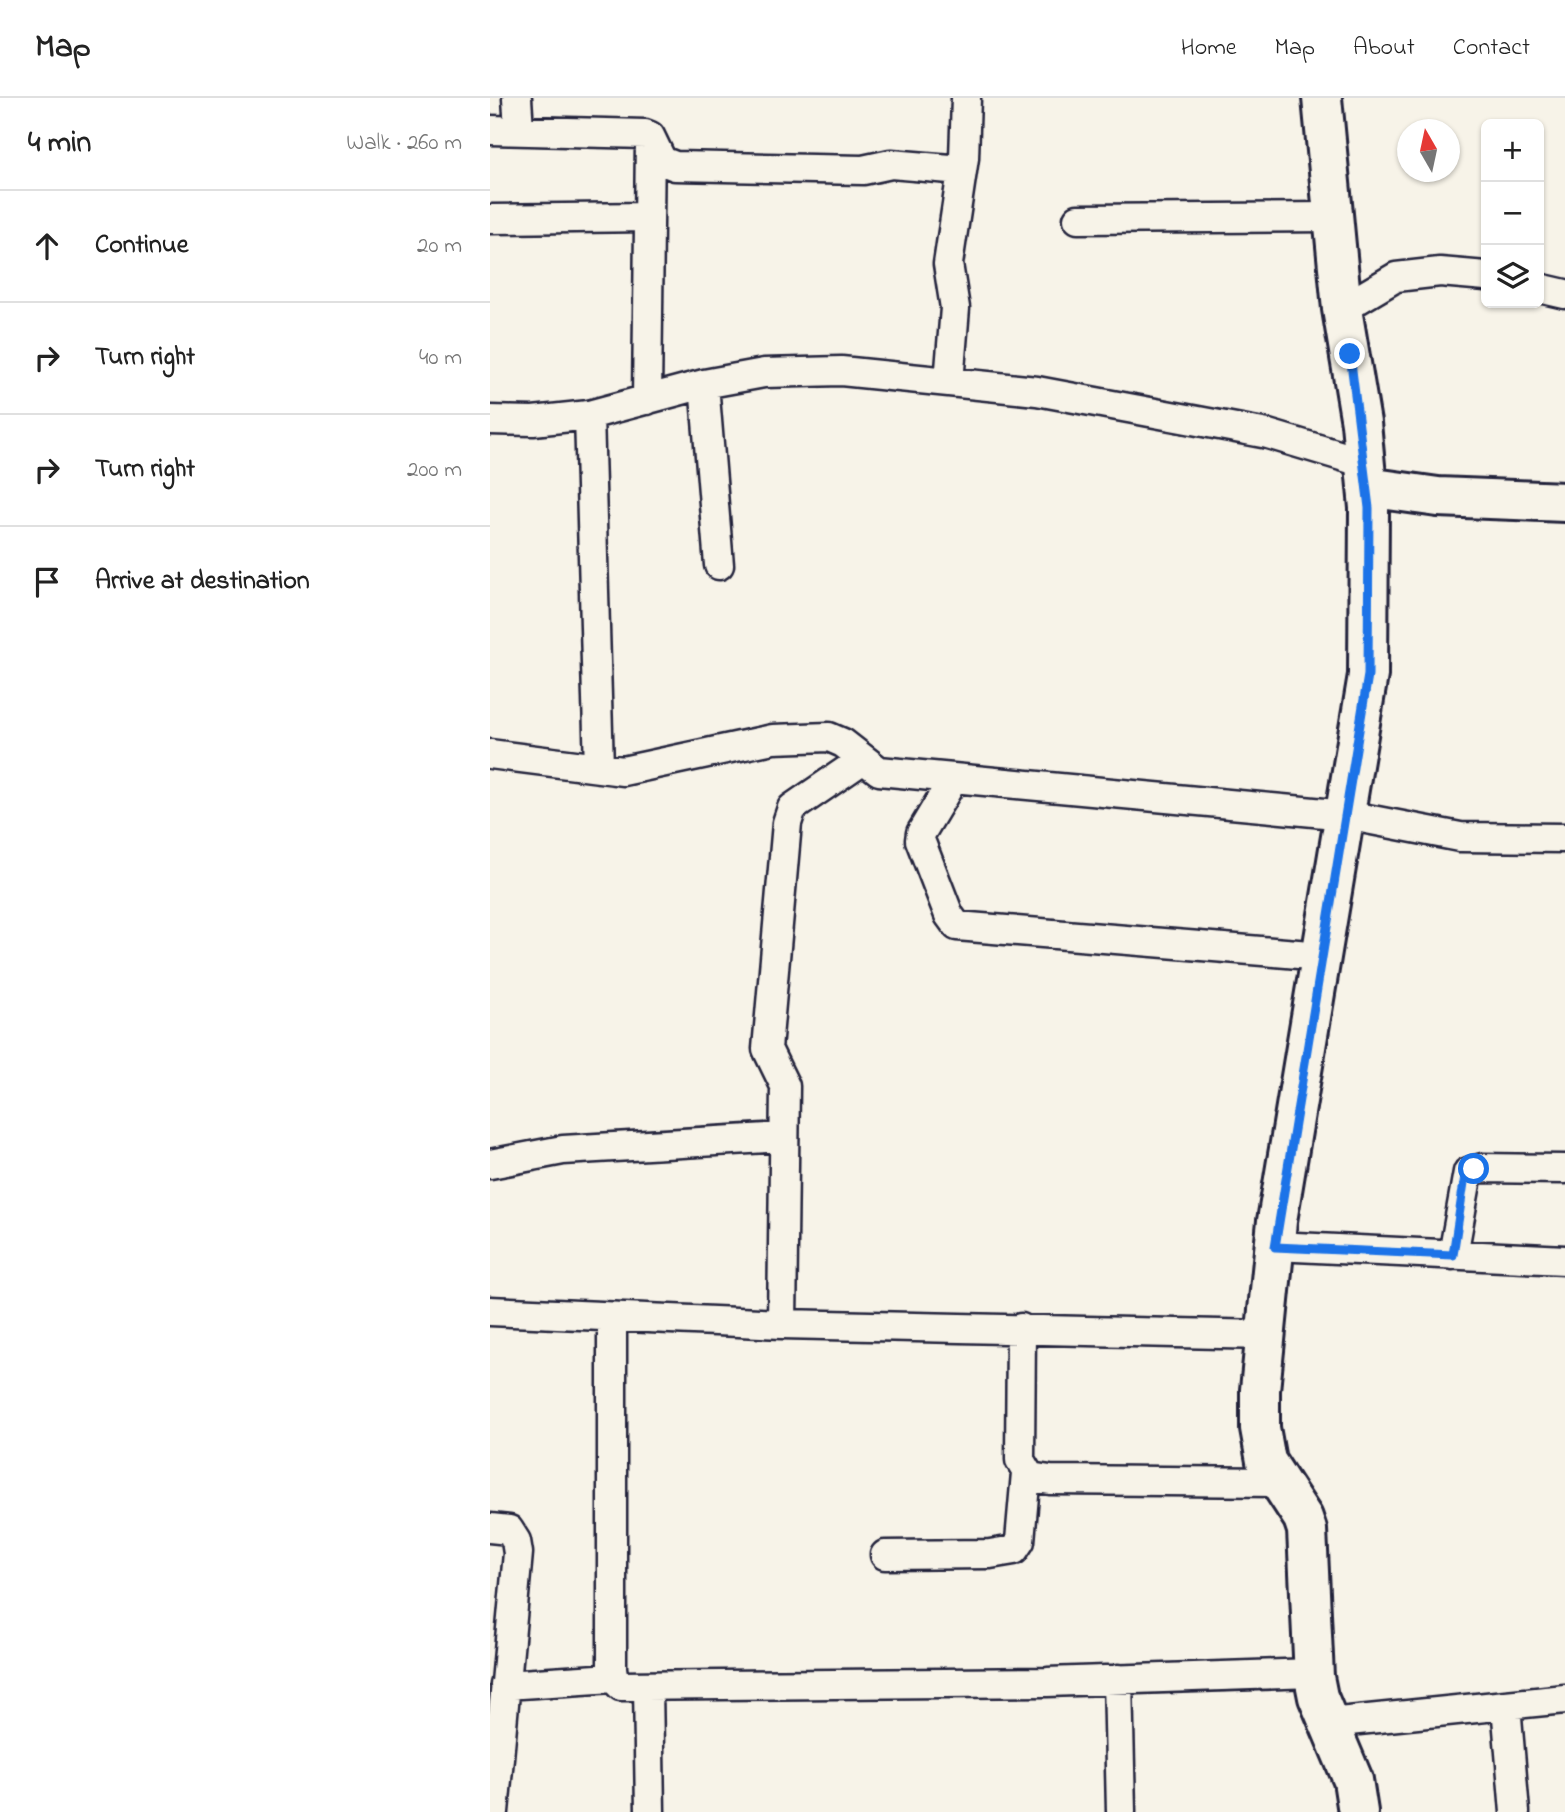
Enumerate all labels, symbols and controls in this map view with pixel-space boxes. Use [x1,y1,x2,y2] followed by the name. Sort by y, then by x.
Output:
[35,24,91,72] text: Map
[1181,31,1237,66] text: Home
[1275,31,1315,66] text: Map
[1353,31,1415,66] text: About
[1453,31,1530,66] text: Contact
[1397,119,1460,182] north arrow
[1481,119,1544,308] map controls
[1481,119,1544,182] button: +
[28,122,91,166] text: 4 min
[346,127,462,160] text: Walk · 260 m
[1481,182,1544,245] button: −
[28,227,66,265] icon: ahead
[95,227,188,265] text: Continue
[417,230,462,263] text: 20 m
[1481,245,1544,308] button: layers
[1334,338,1365,369] route end
[28,339,66,377] icon: right
[95,339,195,377] text: Turn right
[419,342,462,375] text: 40 m
[28,451,66,489] icon: right
[95,451,195,489] text: Turn right
[407,454,462,487] text: 200 m
[28,563,66,601] icon: arrive
[95,563,310,601] text: Arrive at destination
[1458,1153,1489,1184] route start

